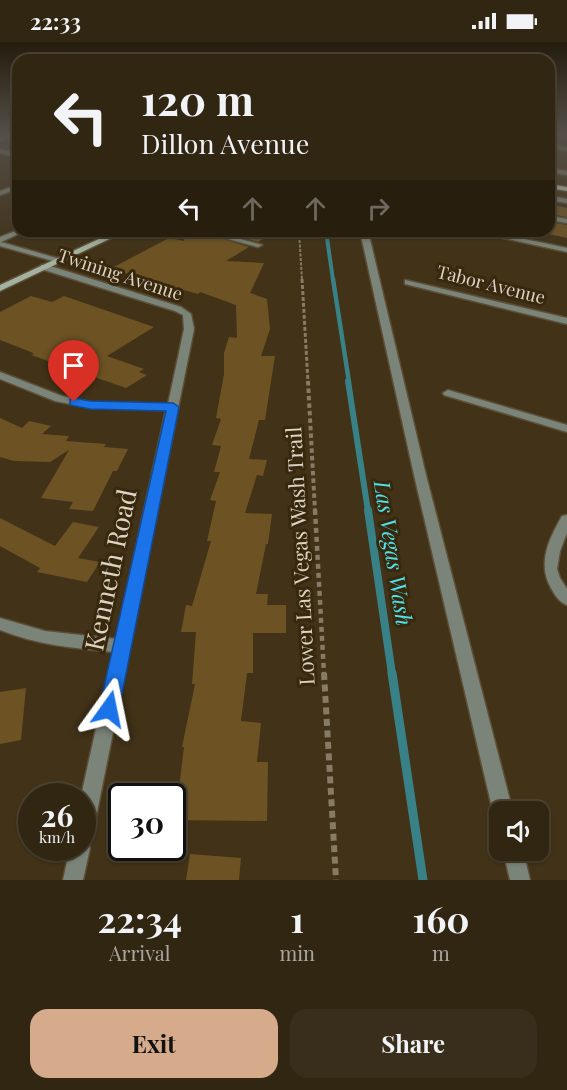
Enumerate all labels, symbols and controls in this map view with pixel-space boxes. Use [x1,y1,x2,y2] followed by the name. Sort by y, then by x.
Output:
[30,6,81,36] text: 22:33
[141,71,254,127] text: 120 m
[42,78,120,156] icon: left
[141,125,309,161] text: Dillon Avenue
[173,192,206,225] icon: left
[236,192,269,225] icon: ahead
[299,192,332,225] icon: ahead
[362,192,395,225] icon: right
[55,243,186,305] street label: Twining Avenue
[435,259,548,309] street label: Tabor Avenue
[48,340,99,402] pin
[57,349,90,382] icon: arrive
[278,426,320,686] street label: Lower Las Vegas Wash Trail
[368,477,420,627] water label: Las Vegas Wash
[75,486,144,654] street label: Kenneth Road
[77,677,141,741] position arrow
[108,783,186,861] speed limit sign: 30
[41,795,73,835] text: 26
[489,801,549,861] map controls
[489,801,549,861] button: sound
[39,827,75,847] text: km/h
[97,894,182,942] text: 22:34
[290,894,304,942] text: 1
[412,894,470,942] text: 160
[109,939,171,966] text: Arrival
[279,939,315,966] text: min
[432,939,450,966] text: m
[30,1009,278,1078] button: Exit
[290,1009,537,1078] button: Share

